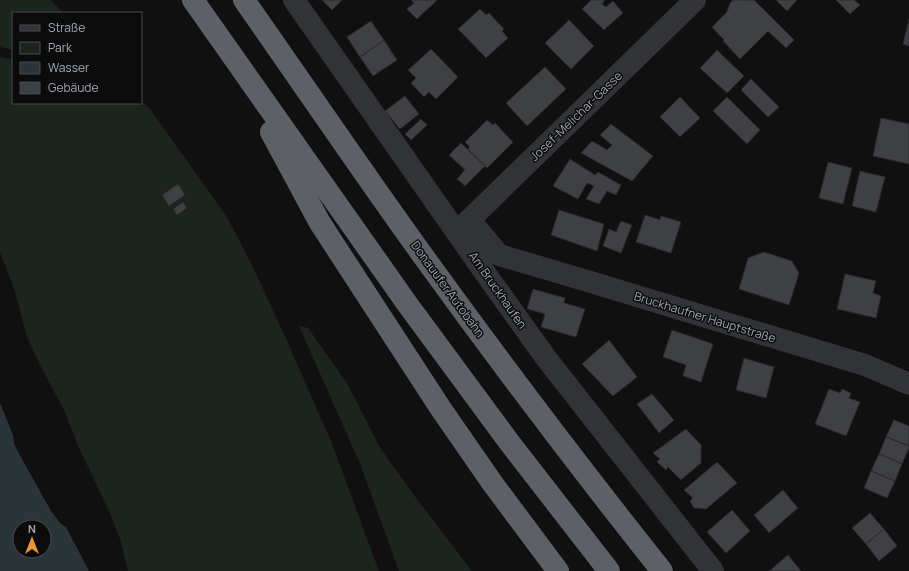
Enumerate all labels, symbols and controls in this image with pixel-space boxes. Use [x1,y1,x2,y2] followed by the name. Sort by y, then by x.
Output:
[12,12,142,104] legend
[48,19,85,36] text: Straße
[48,39,73,56] text: Park
[48,59,90,76] text: Wasser
[526,67,626,165] street label: Josef-Melichar-Gasse
[48,79,99,96] text: Gebäude
[407,237,489,341] street label: Donauufer Autobahn
[465,248,531,332] street label: Am Bruckhaufen
[632,287,778,347] street label: Bruckhaufner Hauptstraße
[12,519,52,559] north arrow
[28,521,36,536] text: N

